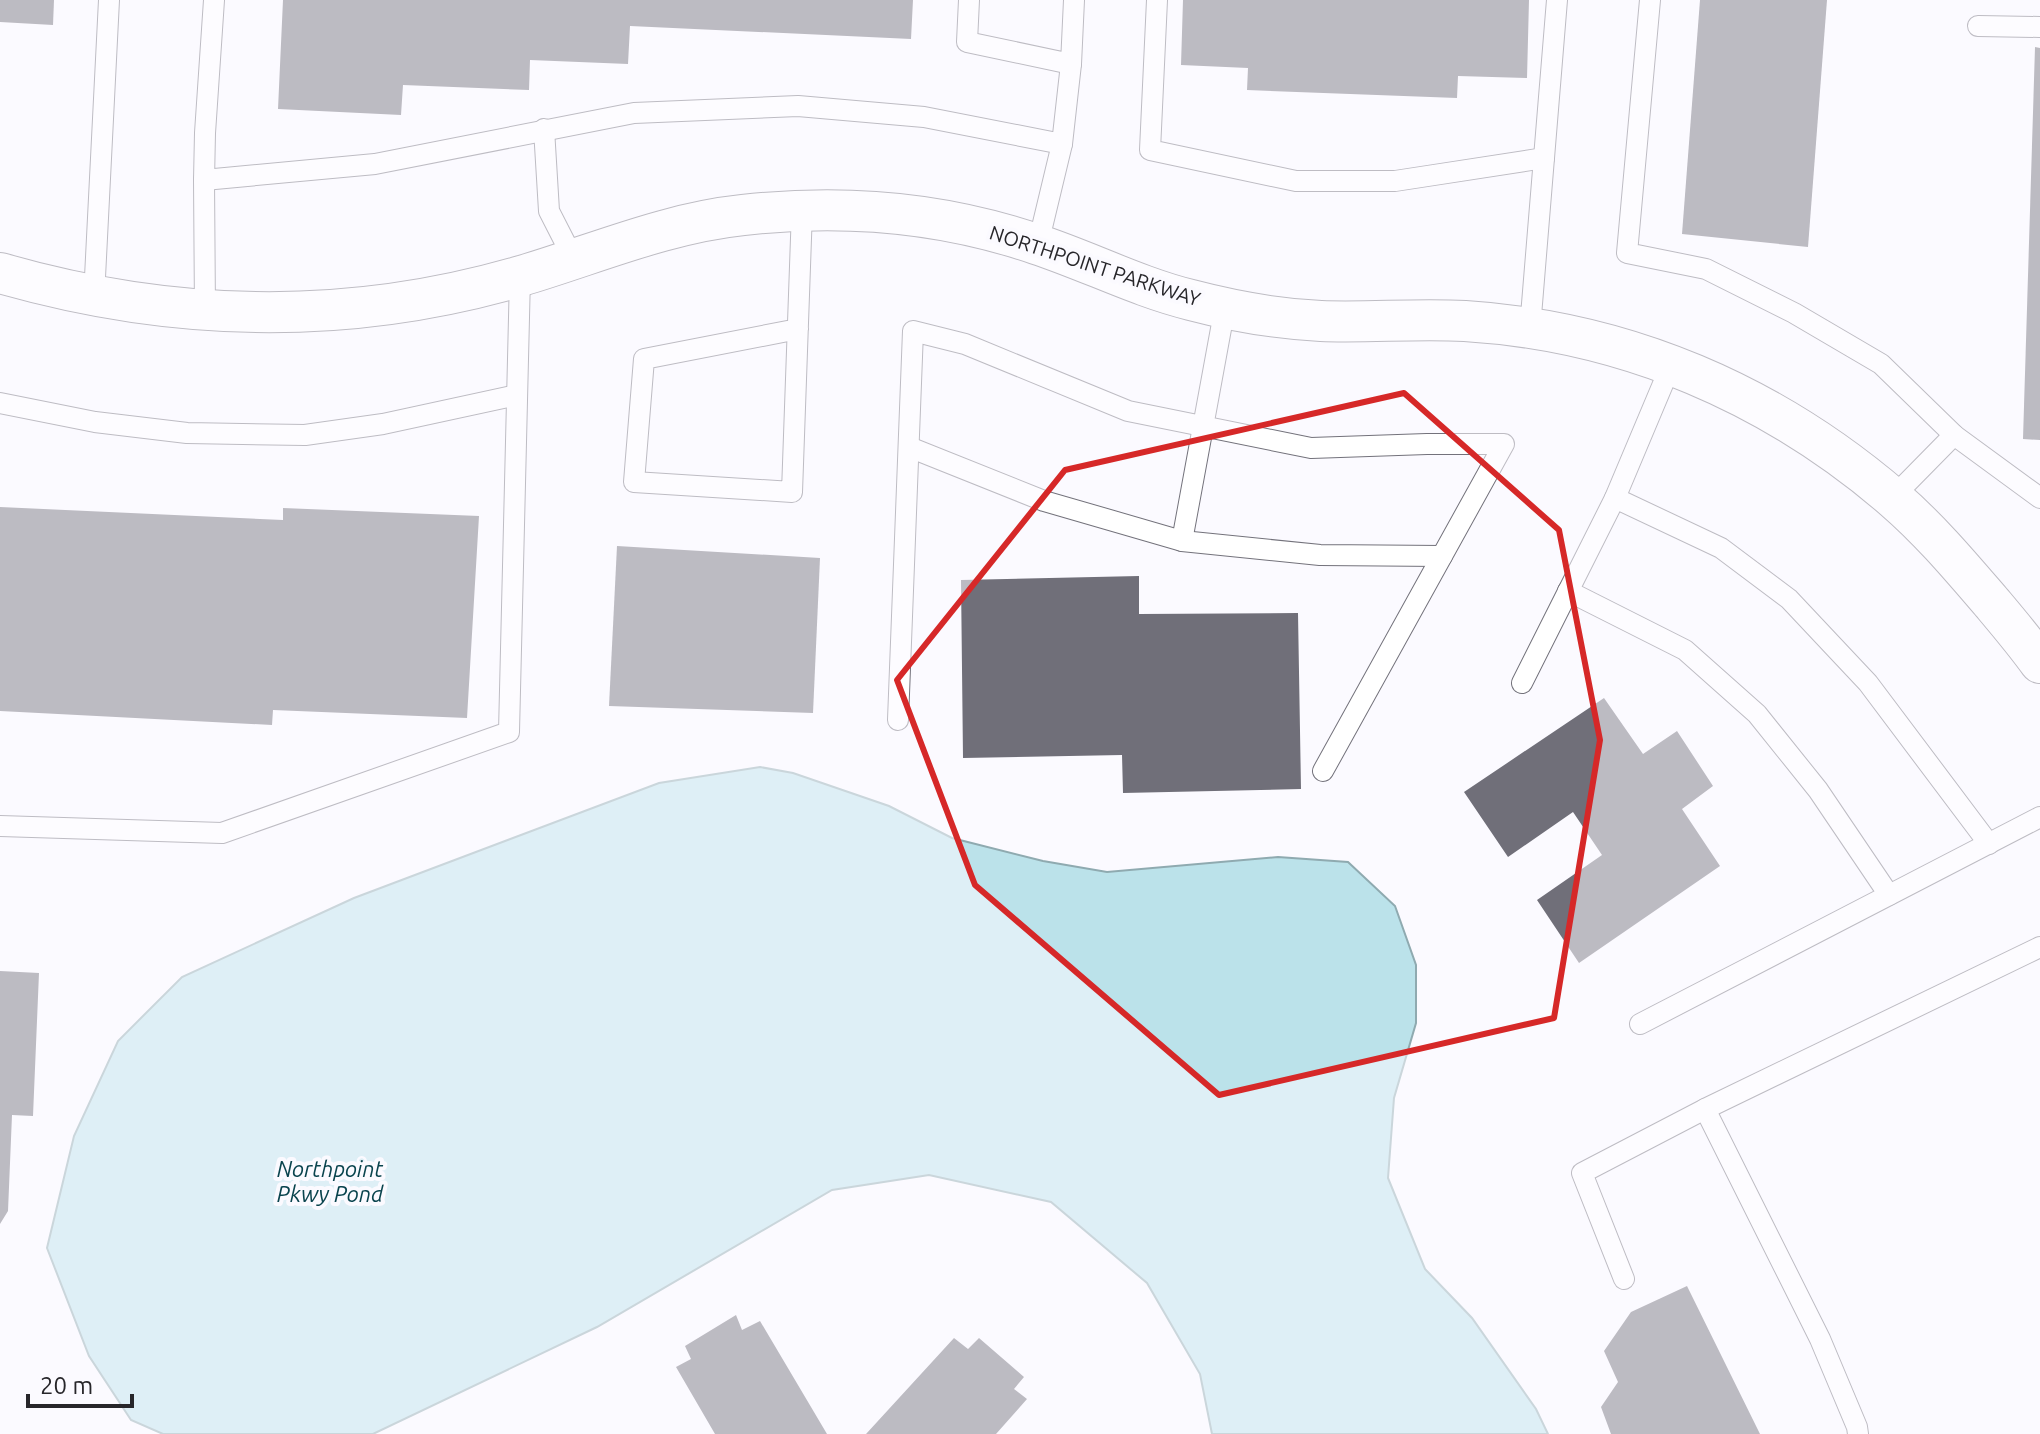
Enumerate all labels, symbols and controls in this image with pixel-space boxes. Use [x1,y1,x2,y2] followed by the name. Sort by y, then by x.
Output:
[987,221,1204,311] street label: NORTHPOINT PARKWAY
[277,1156,384,1206] water label: Northpoint Pkwy Pond
[28,1358,132,1408] scale bar
[40,1372,93,1399] text: 20 m

